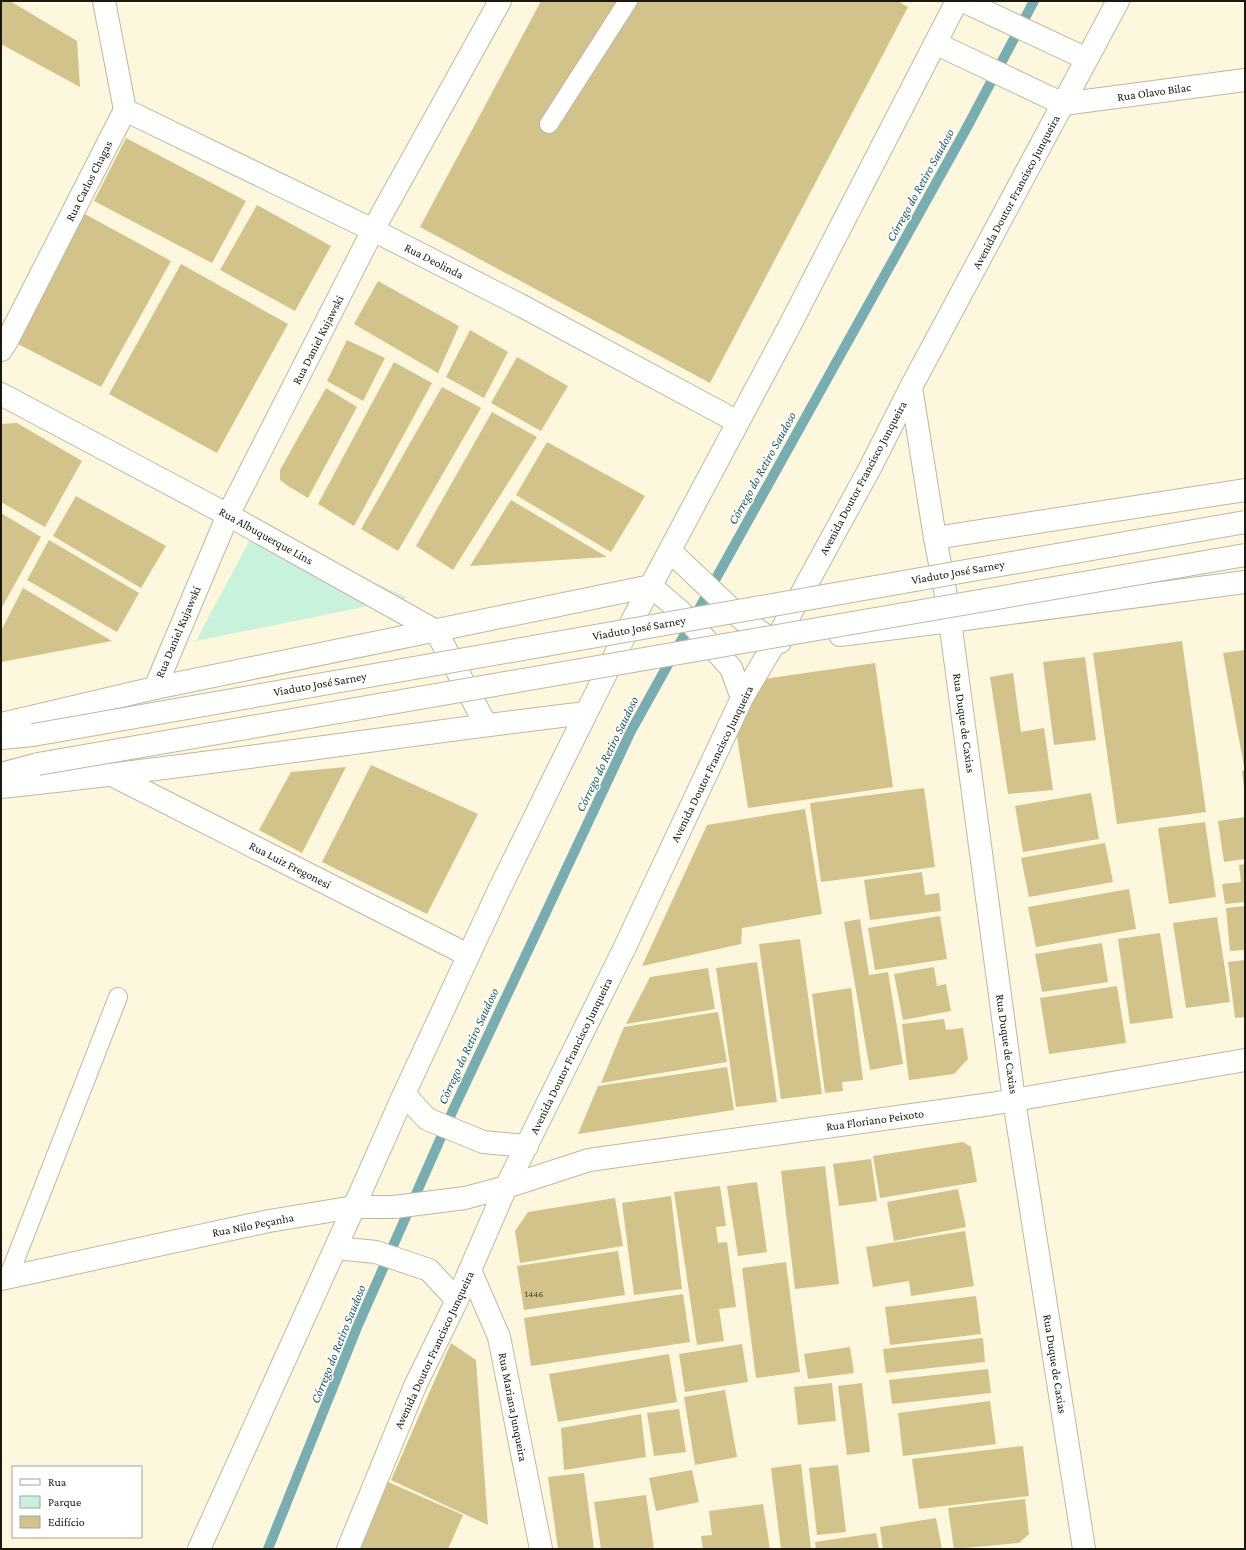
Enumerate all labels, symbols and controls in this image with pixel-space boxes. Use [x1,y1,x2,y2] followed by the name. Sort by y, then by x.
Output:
[1116,80,1192,104] street label: Rua Olavo Bilac
[969,112,1063,271] street label: Avenida Doutor Francisco Junqueira
[883,126,957,244] water label: Córrego do Retiro Saudoso
[63,138,115,224] street label: Rua Carlos Chagas
[402,240,466,282] street label: Rua Deolinda
[289,293,347,387] street label: Rua Daniel Kujawski
[816,398,910,557] street label: Avenida Doutor Francisco Junqueira
[725,409,799,527] water label: Córrego do Retiro Saudoso
[217,504,316,568] street label: Rua Albuquerque Lins
[910,557,1006,587] street label: Viaduto José Sarney
[152,584,204,680] street label: Rua Daniel Kujawski
[591,613,687,643] street label: Viaduto José Sarney
[272,669,368,699] street label: Viaduto José Sarney
[950,672,978,774] street label: Rua Duque de Caxias
[668,683,756,845] street label: Avenida Doutor Francisco Junqueira
[573,694,642,814] water label: Córrego do Retiro Saudoso
[247,838,333,892] street label: Rua Luiz Fregonesi
[527,975,615,1137] street label: Avenida Doutor Francisco Junqueira
[435,985,502,1106] water label: Córrego do Retiro Saudoso
[993,993,1021,1095] street label: Rua Duque de Caxias
[825,1106,925,1134] street label: Rua Floriano Peixoto
[211,1210,296,1240] street label: Rua Nilo Peçanha
[391,1269,477,1431] street label: Avenida Doutor Francisco Junqueira
[307,1282,369,1405] water label: Córrego do Retiro Saudoso
[525,1288,543,1299] house number: 1446
[1040,1313,1070,1415] street label: Rua Duque de Caxias
[496,1352,530,1463] street label: Rua Mariana Junqueira
[12,1466,142,1538] legend
[48,1475,67,1489] text: Rua
[48,1495,81,1509] text: Parque
[48,1515,85,1529] text: Edifício

